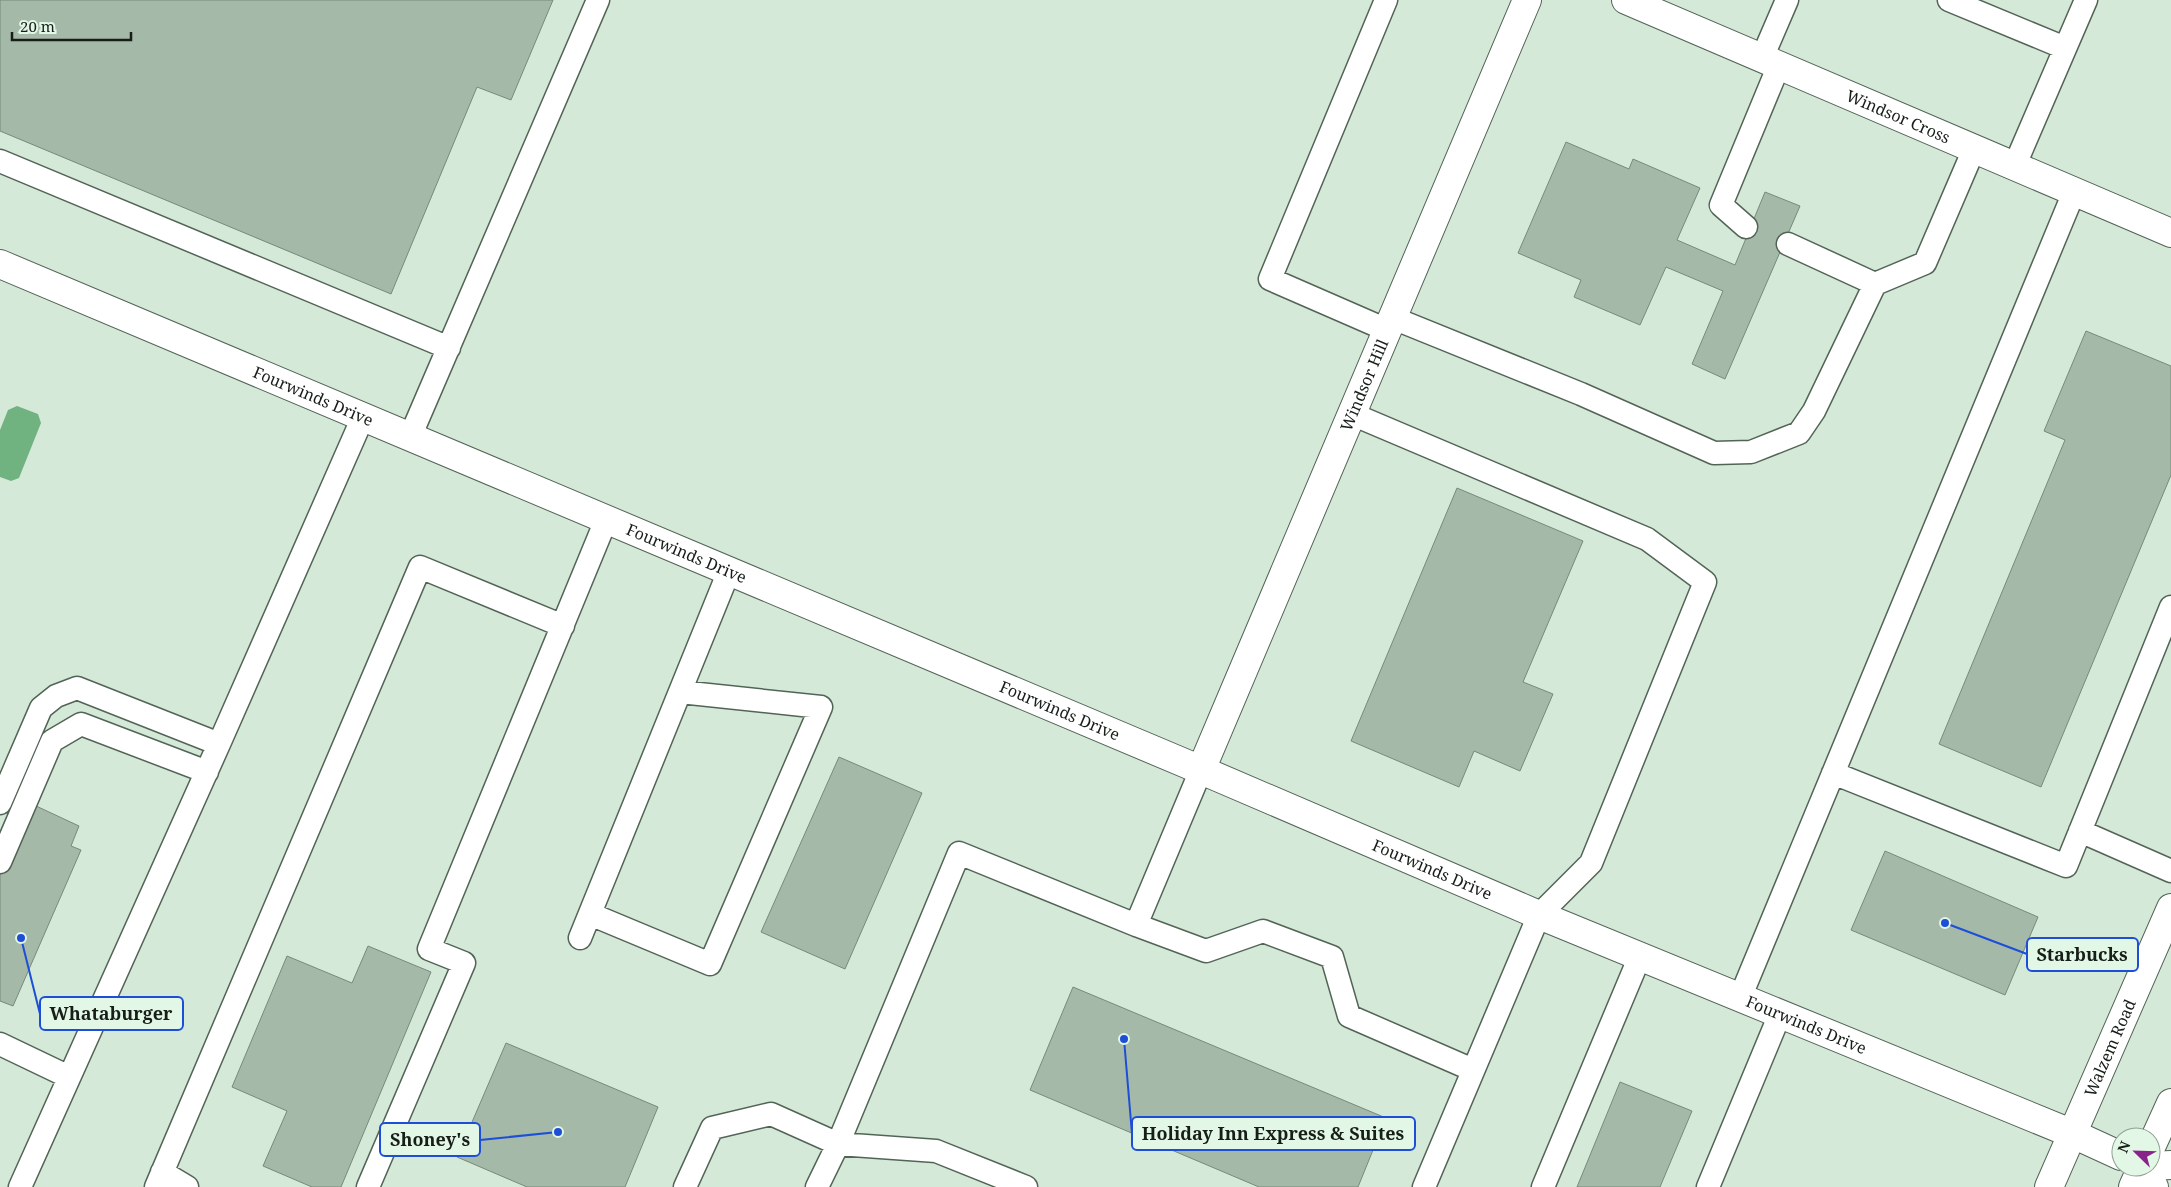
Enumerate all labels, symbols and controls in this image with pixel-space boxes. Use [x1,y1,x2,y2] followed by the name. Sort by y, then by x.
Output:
[12,10,131,42] scale bar
[20,16,55,36] text: 20 m
[1843,84,1954,148] street label: Windsor Cross
[1335,336,1393,434] street label: Windsor Hill
[250,361,377,431] street label: Fourwinds Drive
[623,518,750,588] street label: Fourwinds Drive
[996,675,1123,746] street label: Fourwinds Drive
[1369,834,1496,905] street label: Fourwinds Drive
[2027,938,2138,971] callout: Starbucks
[2036,942,2128,966] text: Starbucks
[1743,990,1870,1059] street label: Fourwinds Drive
[2079,995,2141,1100] street label: Walzem Road
[40,997,183,1030] callout: Whataburger
[50,1001,173,1025] text: Whataburger
[1132,1117,1415,1150] callout: Holiday Inn Express & Suites
[1142,1121,1405,1145] text: Holiday Inn Express & Suites
[380,1123,480,1156] callout: Shoney's
[390,1127,470,1151] text: Shoney's
[2111,1127,2161,1177] north arrow
[2113,1138,2134,1156] text: N

